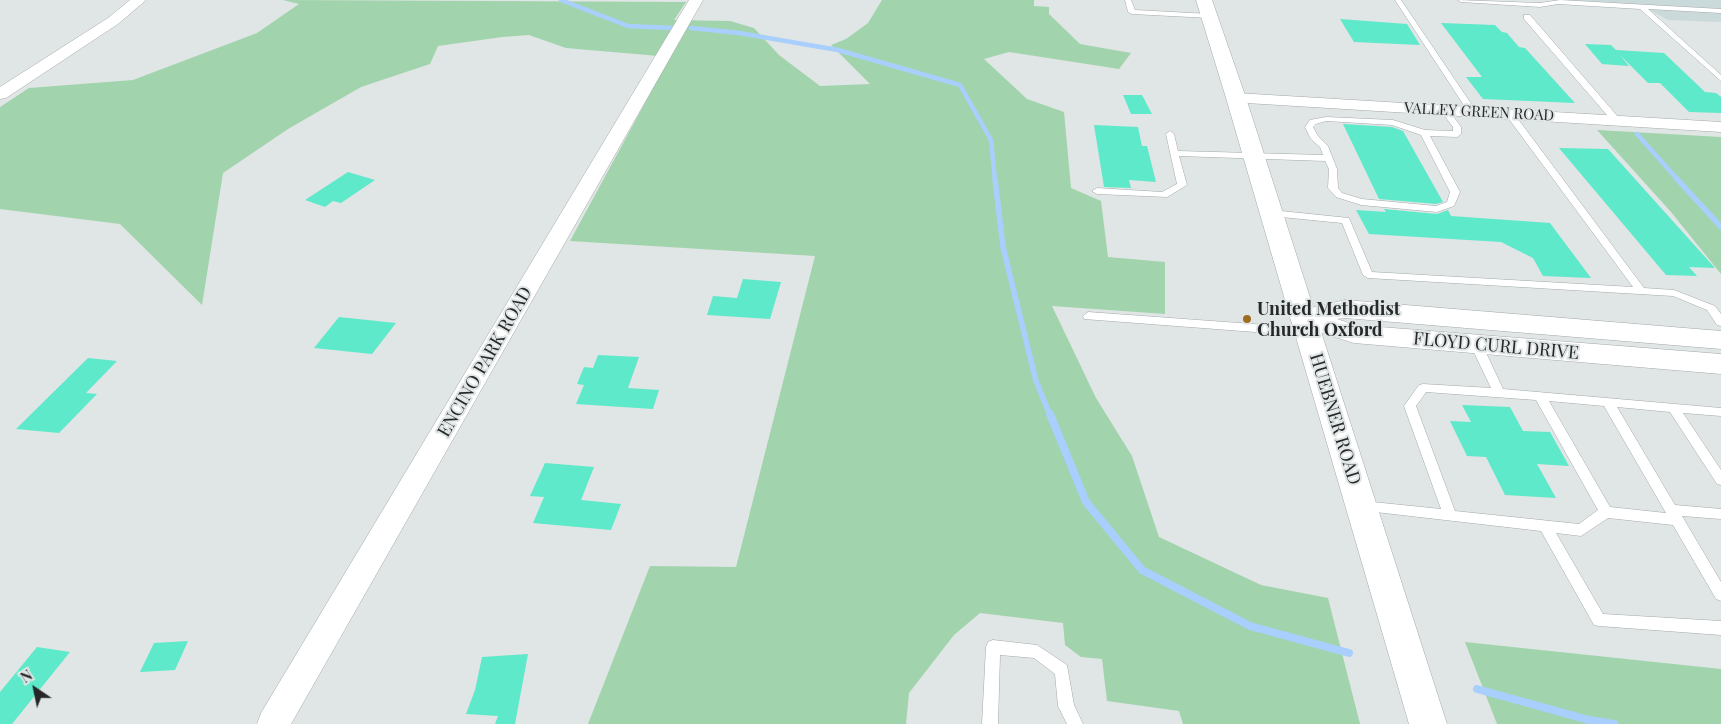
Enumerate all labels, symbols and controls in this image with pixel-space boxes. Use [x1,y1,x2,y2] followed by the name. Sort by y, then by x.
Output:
[1403,99,1555,125] street label: VALLEY GREEN ROAD
[433,283,537,441] street label: ENCINO PARK ROAD
[1257,298,1400,340] place label: United Methodist Church Oxford
[1241,313,1253,325] marker: United Methodist Church Oxford
[1412,328,1580,364] street label: FLOYD CURL DRIVE
[1305,351,1365,487] street label: HUEBNER ROAD
[10,664,60,714] north arrow
[17,665,36,687] text: N

